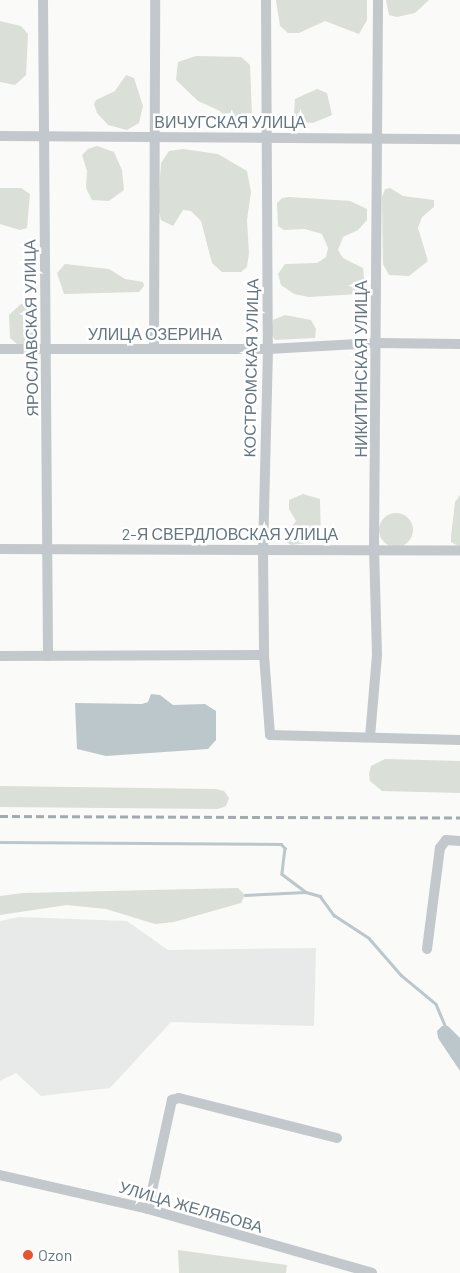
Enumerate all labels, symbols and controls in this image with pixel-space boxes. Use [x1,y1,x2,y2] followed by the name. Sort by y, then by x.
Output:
[154,112,306,132] street label: ВИЧУГСКАЯ УЛИЦА
[20,239,42,417] street label: ЯРОСЛАВСКАЯ УЛИЦА
[240,278,262,458] street label: КОСТРОМСКАЯ УЛИЦА
[351,280,371,458] street label: НИКИТИНСКАЯ УЛИЦА
[88,324,222,344] street label: УЛИЦА ОЗЕРИНА
[122,524,338,544] street label: 2-Я СВЕРДЛОВСКАЯ УЛИЦА
[117,1177,265,1237] street label: УЛИЦА ЖЕЛЯБОВА
[38,1245,72,1265] place label: Ozon
[22,1249,34,1261] marker: Ozon

